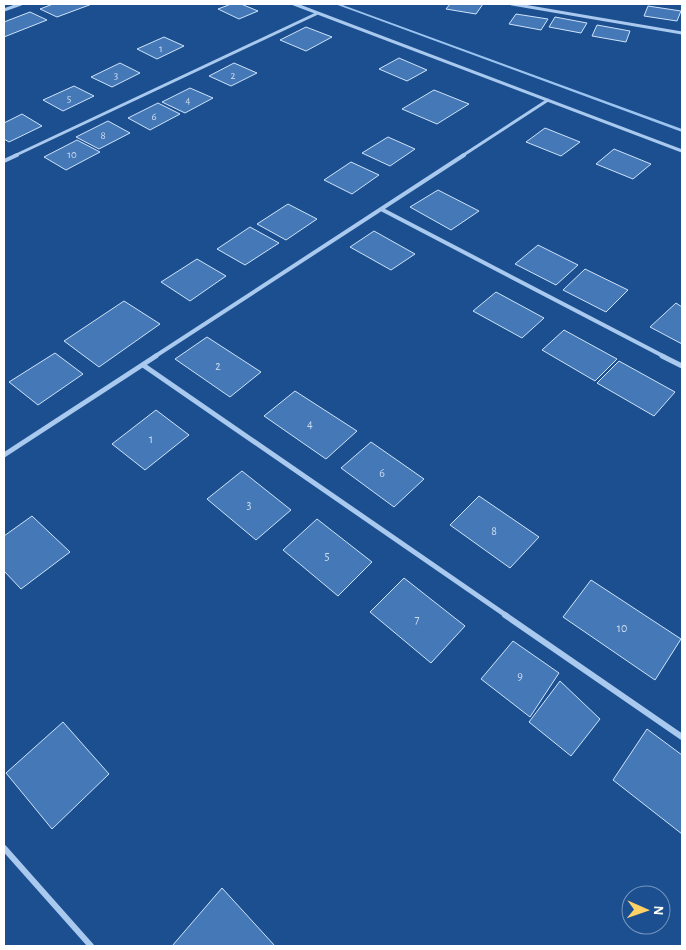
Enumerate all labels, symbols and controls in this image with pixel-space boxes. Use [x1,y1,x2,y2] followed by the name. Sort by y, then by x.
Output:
[159,43,163,54] house number: 1
[114,70,119,81] house number: 3
[230,70,236,81] house number: 2
[67,93,72,104] house number: 5
[185,95,191,106] house number: 4
[151,111,157,122] house number: 6
[100,130,106,141] house number: 8
[67,149,77,160] house number: 10
[215,360,221,372] house number: 2
[307,418,313,430] house number: 4
[149,433,153,445] house number: 1
[379,467,385,479] house number: 6
[247,499,252,511] house number: 3
[491,525,497,537] house number: 8
[324,550,330,562] house number: 5
[414,613,420,625] house number: 7
[617,622,627,634] house number: 10
[517,670,523,682] house number: 9
[621,885,671,935] north arrow
[651,905,665,916] text: N

